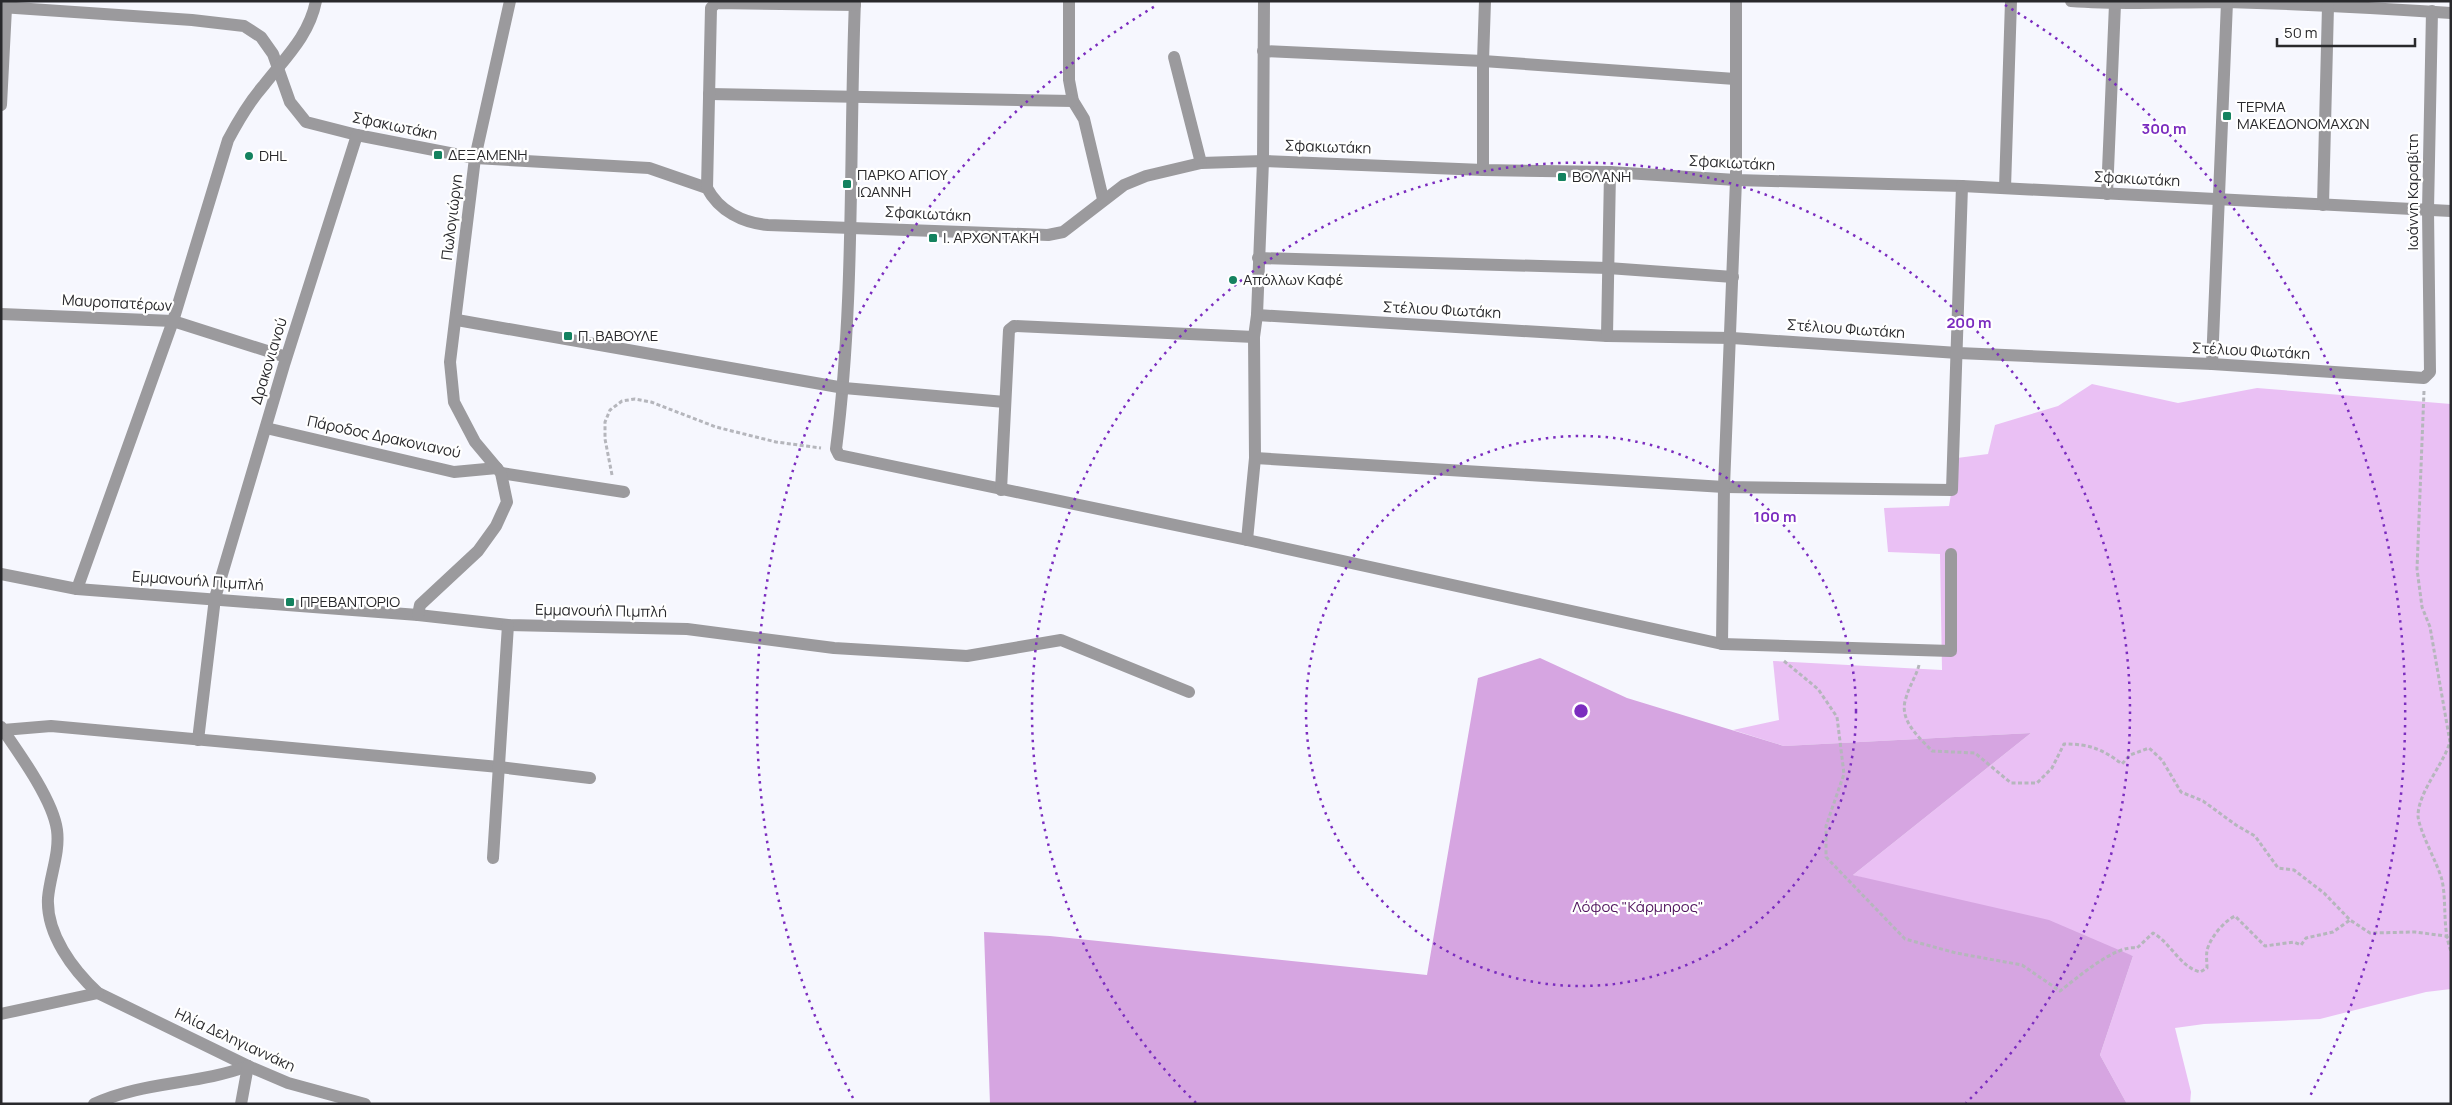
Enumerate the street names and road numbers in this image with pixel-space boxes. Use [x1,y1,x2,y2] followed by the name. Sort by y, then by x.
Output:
[351,106,440,145] street label: Σφακιωτάκη
[1284,134,1372,159] street label: Σφακιωτάκη
[2402,134,2423,250] street label: Ιωάννη Καραβίτη
[1688,150,1776,175] street label: Σφακιωτάκη
[2093,166,2181,191] street label: Σφακιωτάκη
[436,172,467,261] street label: Πωλογιώργη
[884,201,972,226] street label: Σφακιωτάκη
[61,289,173,316] street label: Μαυροπατέρων
[1382,296,1502,323] street label: Στέλιου Φιωτάκη
[1786,314,1906,343] street label: Στέλιου Φιωτάκη
[245,315,292,407] street label: Δρακονιανού
[2191,337,2311,364] street label: Στέλιου Φιωτάκη
[305,410,463,463] street label: Πάροδος Δρακονιανού
[131,565,265,596] street label: Εµµανουήλ Πιµπλή
[535,599,667,622] street label: Εµµανουήλ Πιµπλή
[172,1002,299,1077] street label: Ηλία Δεληγιαννάκη

